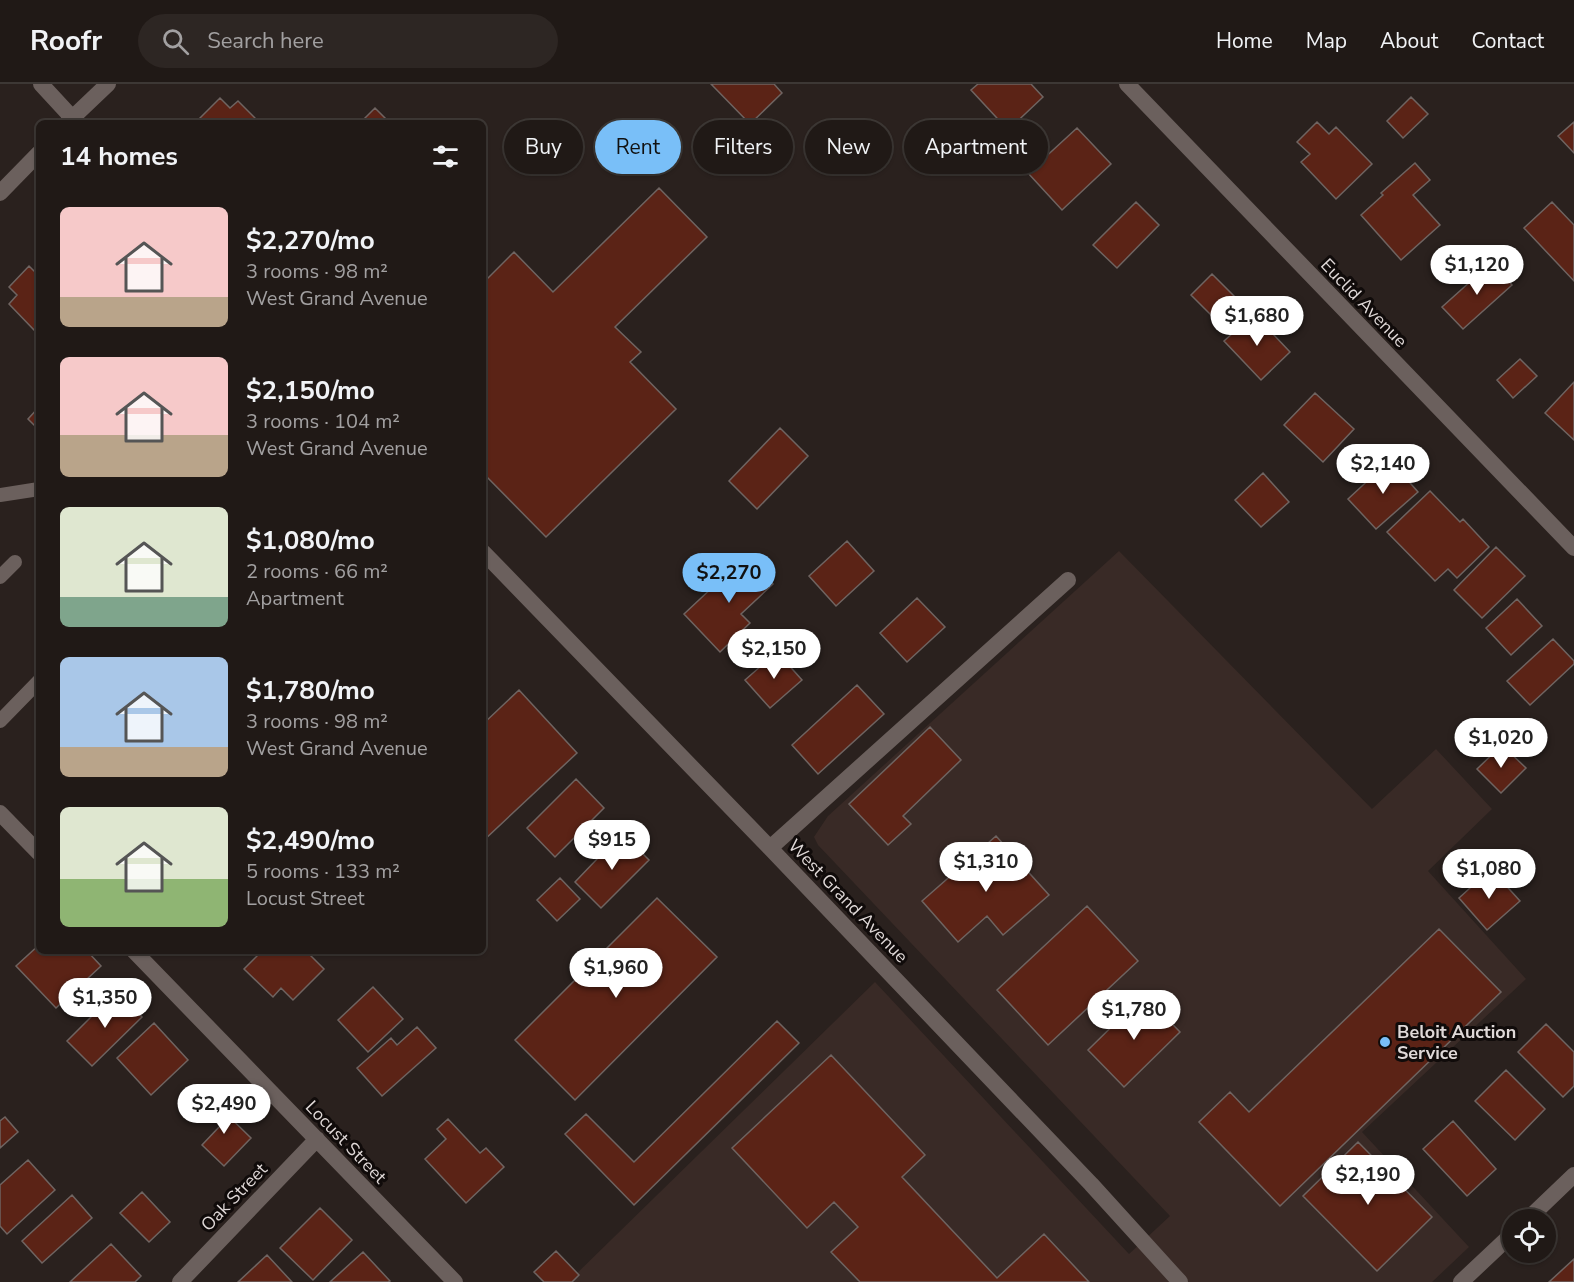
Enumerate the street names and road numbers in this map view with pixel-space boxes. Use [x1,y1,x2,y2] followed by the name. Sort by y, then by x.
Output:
[1315,253,1413,353] street label: Euclid Avenue
[783,834,913,968] street label: West Grand Avenue
[300,1095,392,1189] street label: Locust Street
[195,1157,273,1236] street label: Oak Street

